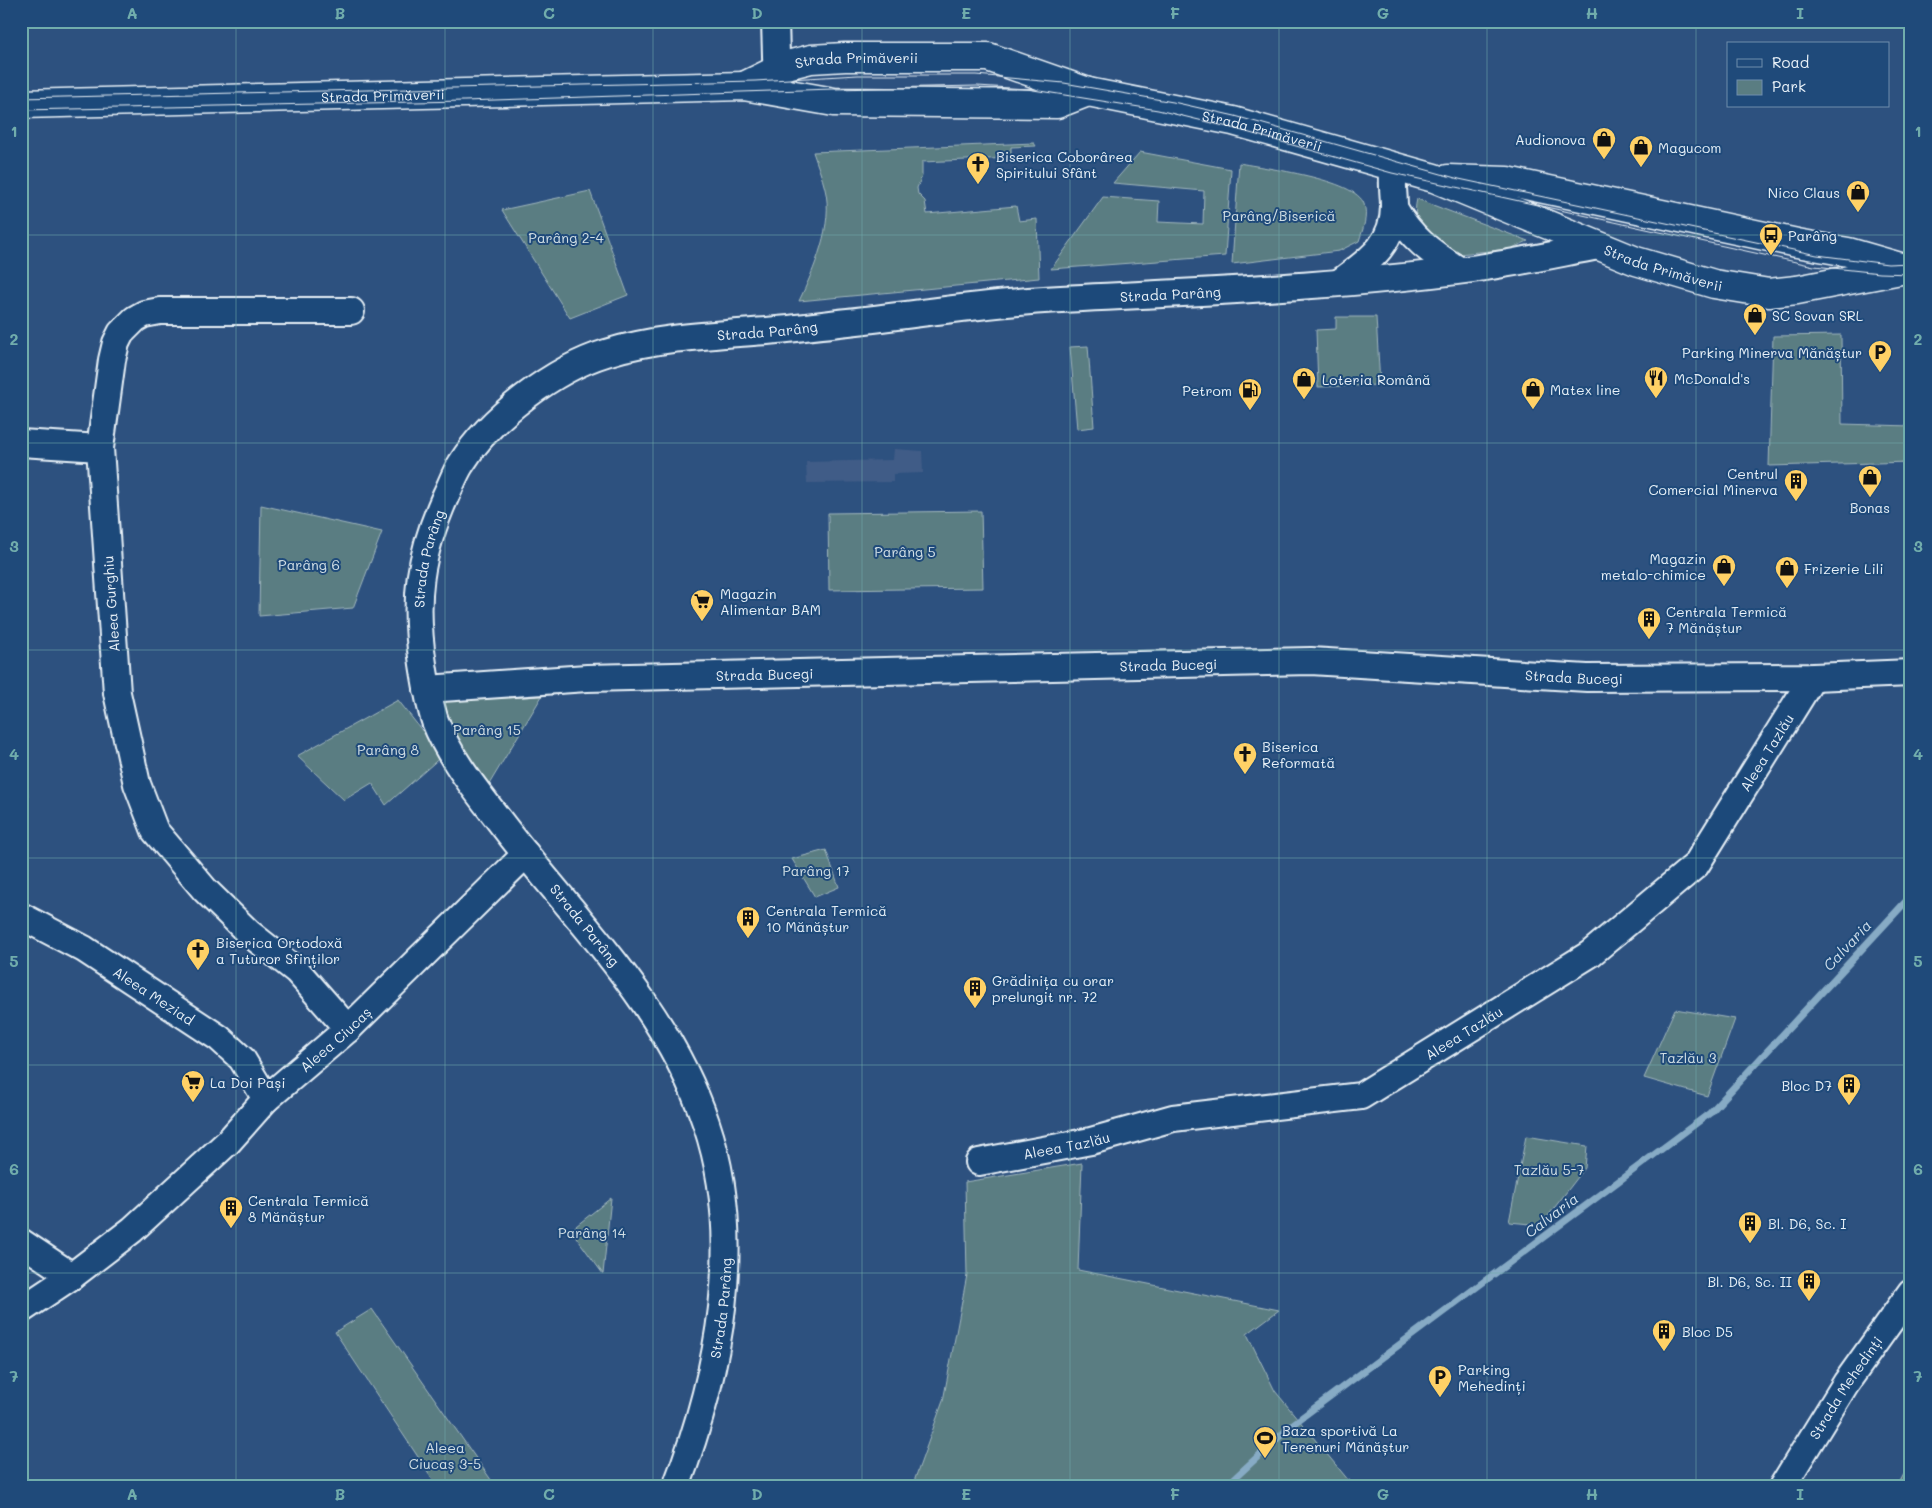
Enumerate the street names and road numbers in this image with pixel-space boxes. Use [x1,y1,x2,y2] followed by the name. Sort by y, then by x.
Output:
[793,47,918,72] street label: Strada Primăverii
[321,84,445,106] street label: Strada Primăverii
[1201,106,1324,155] street label: Strada Primăverii
[1601,239,1724,295] street label: Strada Primăverii
[1119,281,1221,305] street label: Strada Parâng
[716,316,819,344] street label: Strada Parâng
[409,506,448,608] street label: Strada Parâng
[98,555,124,653] street label: Aleea Gurghiu
[1119,654,1217,675] street label: Strada Bucegi
[716,663,814,684] street label: Strada Bucegi
[1525,665,1623,688] street label: Strada Bucegi
[1735,710,1797,795] street label: Aleea Tazlău
[546,880,624,970] street label: Strada Parâng
[110,962,198,1029] street label: Aleea Meziad
[1421,1001,1506,1064] street label: Aleea Tazlău
[295,1002,375,1076] street label: Aleea Ciucaș
[1021,1127,1112,1163] street label: Aleea Tazlău
[705,1258,735,1360] street label: Strada Parâng
[1804,1332,1886,1442] street label: Strada Mehedinți

